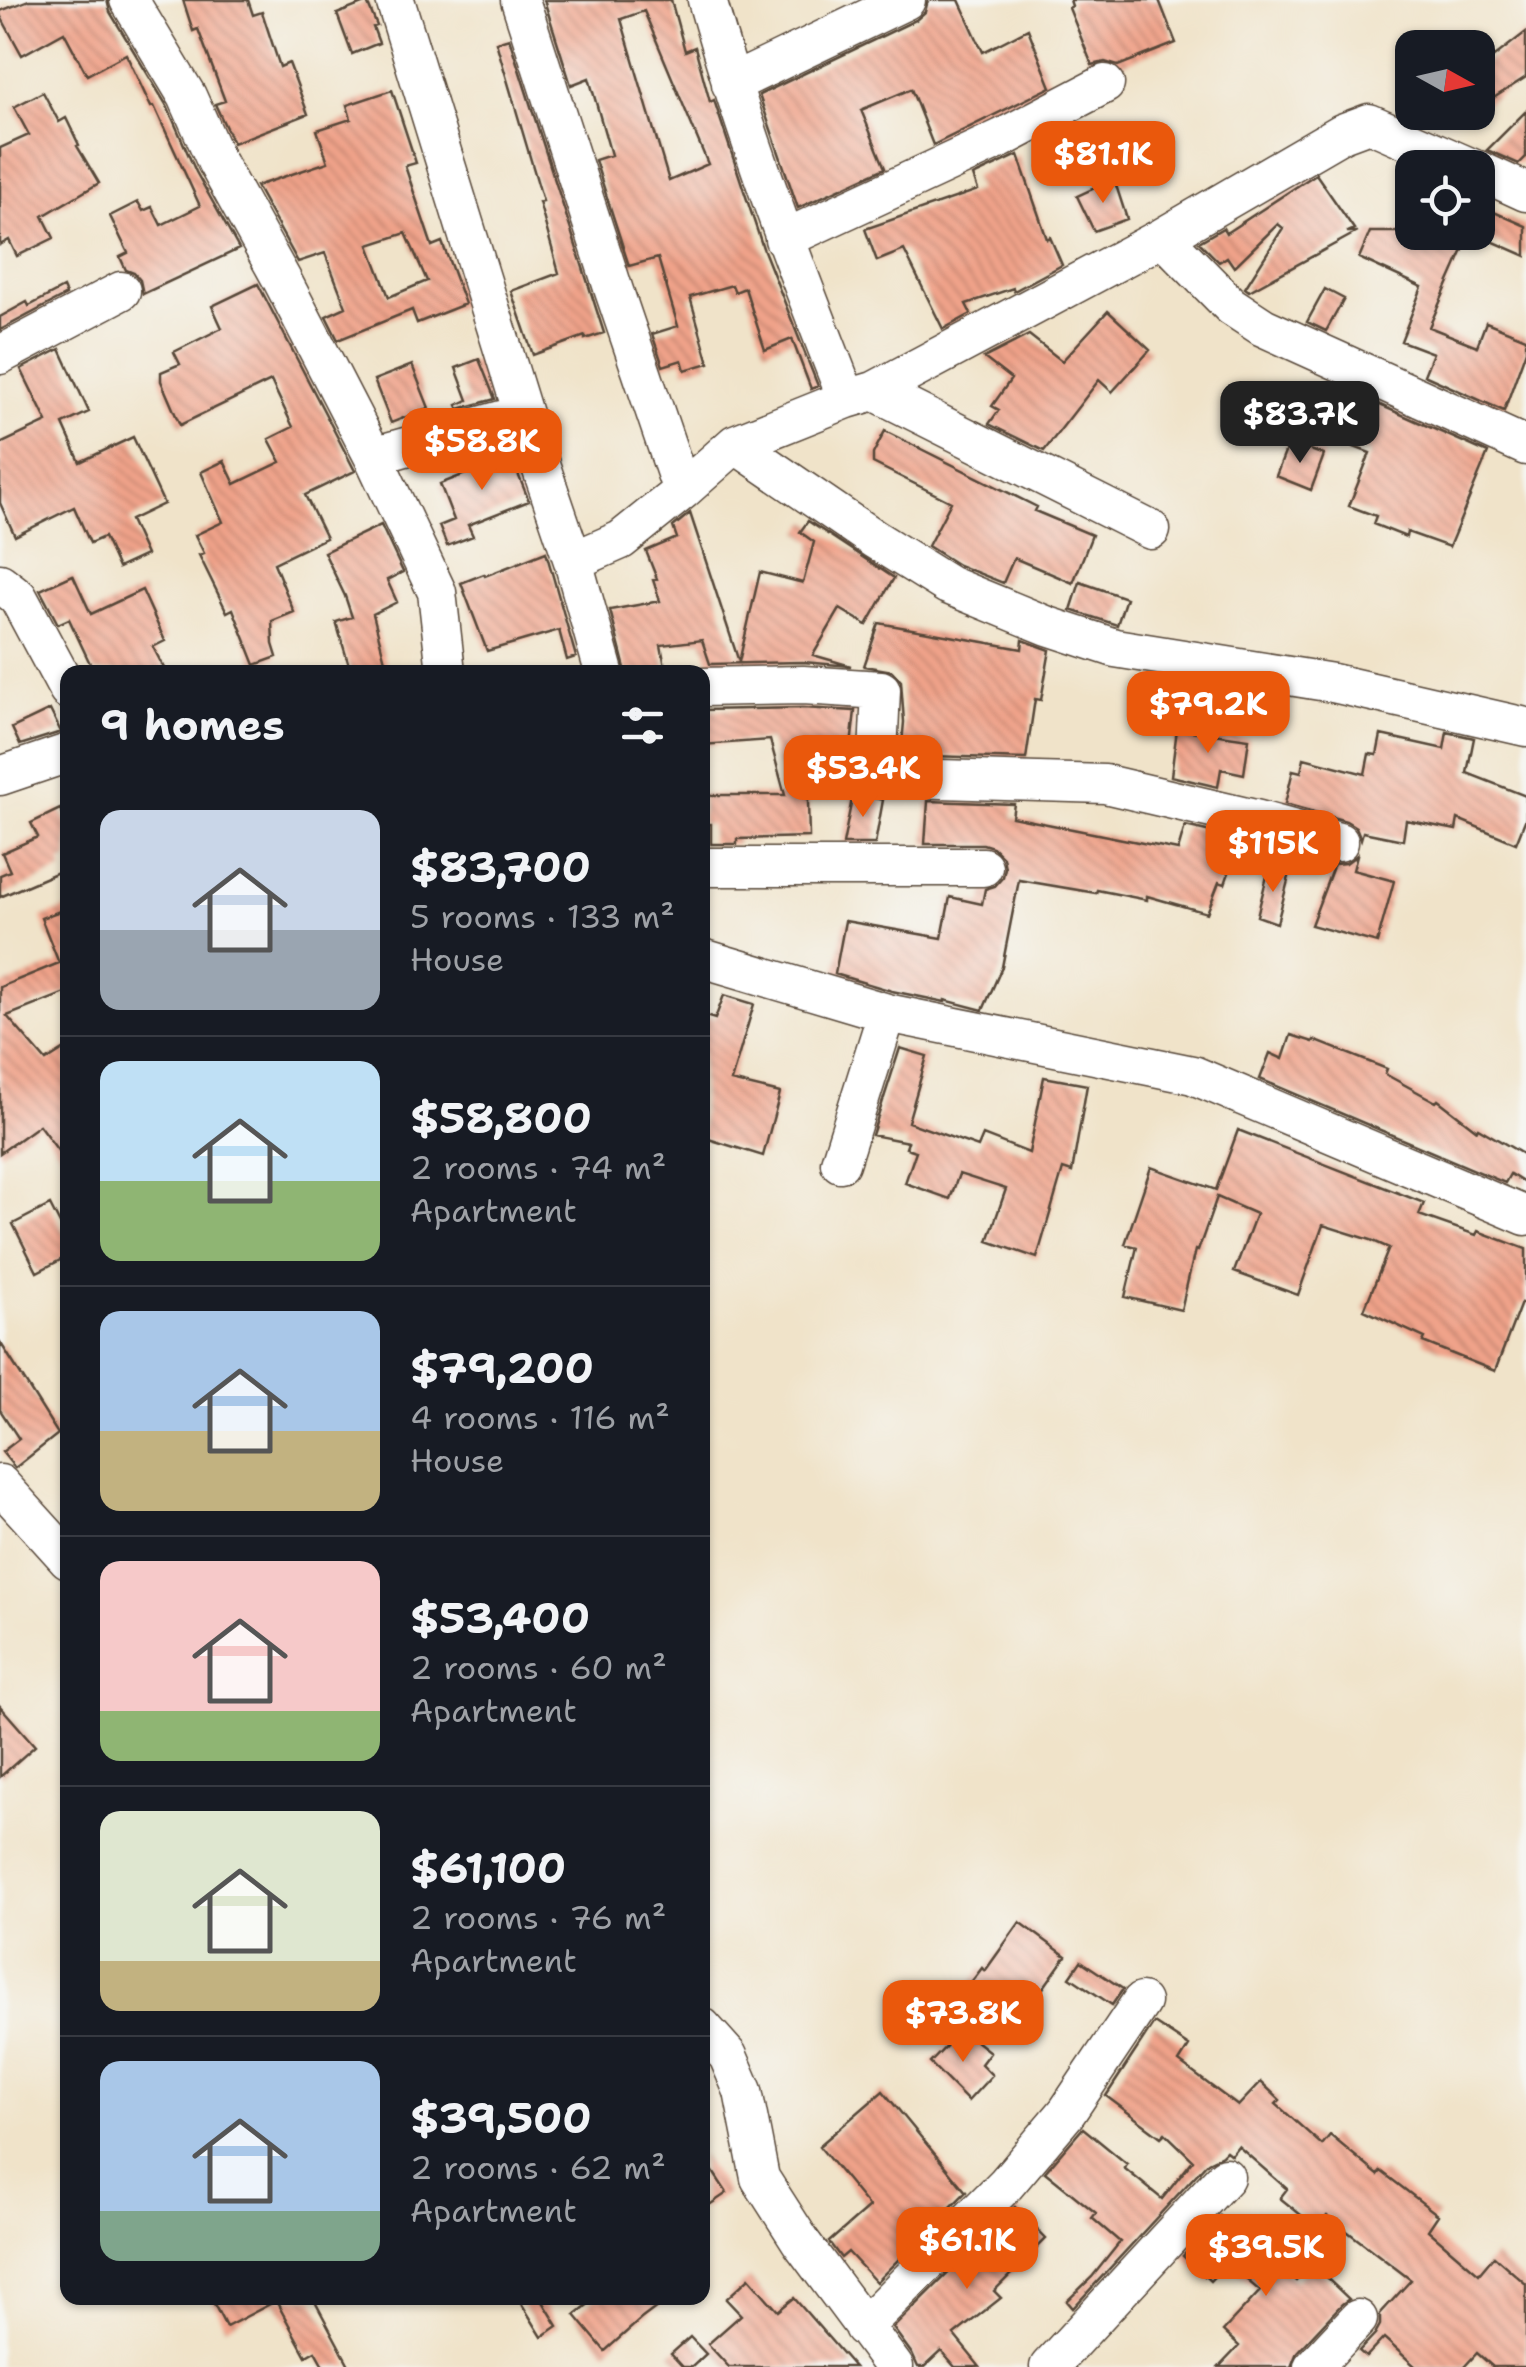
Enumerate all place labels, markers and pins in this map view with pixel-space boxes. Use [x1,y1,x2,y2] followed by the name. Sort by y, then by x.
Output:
[1022,121,1184,206] pin: $81.1K
[1219,381,1381,466] pin: $83.7K
[401,408,563,493] pin: $58.8K
[1127,671,1289,756] pin: $79.2K
[782,735,944,820] pin: $53.4K
[1203,810,1343,895] pin: $115K
[882,1980,1044,2065] pin: $73.8K
[886,2207,1048,2292] pin: $61.1K
[1185,2214,1347,2299] pin: $39.5K

